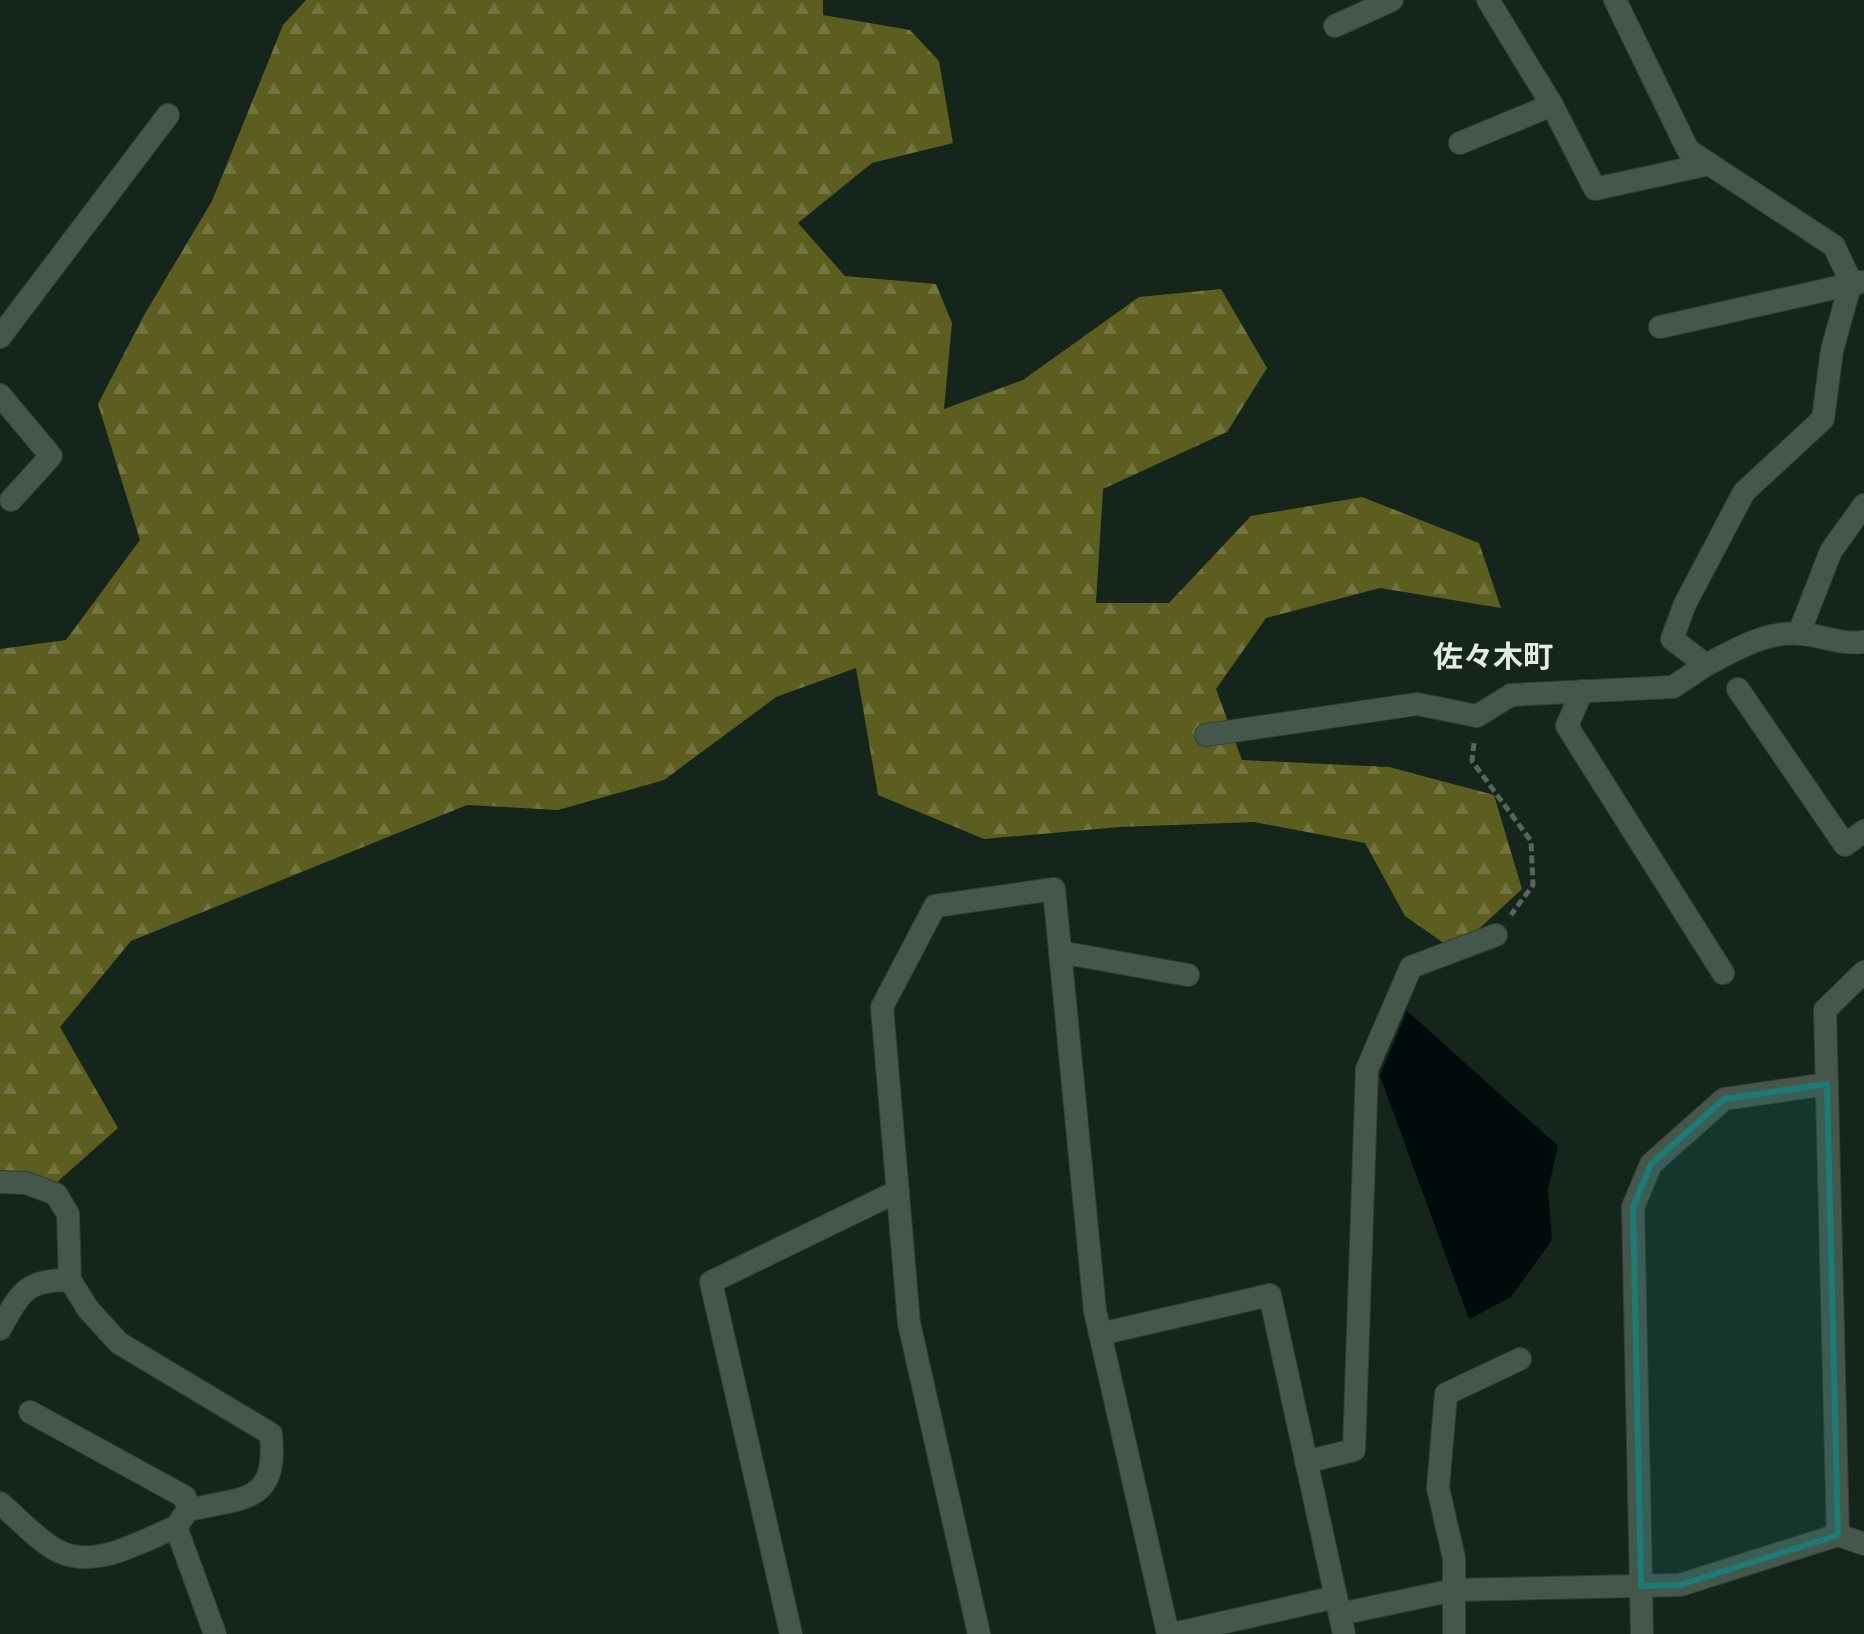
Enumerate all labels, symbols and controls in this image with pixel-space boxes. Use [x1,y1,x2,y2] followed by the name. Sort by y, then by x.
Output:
[1433,640,1553,673] district label: 佐々木町

